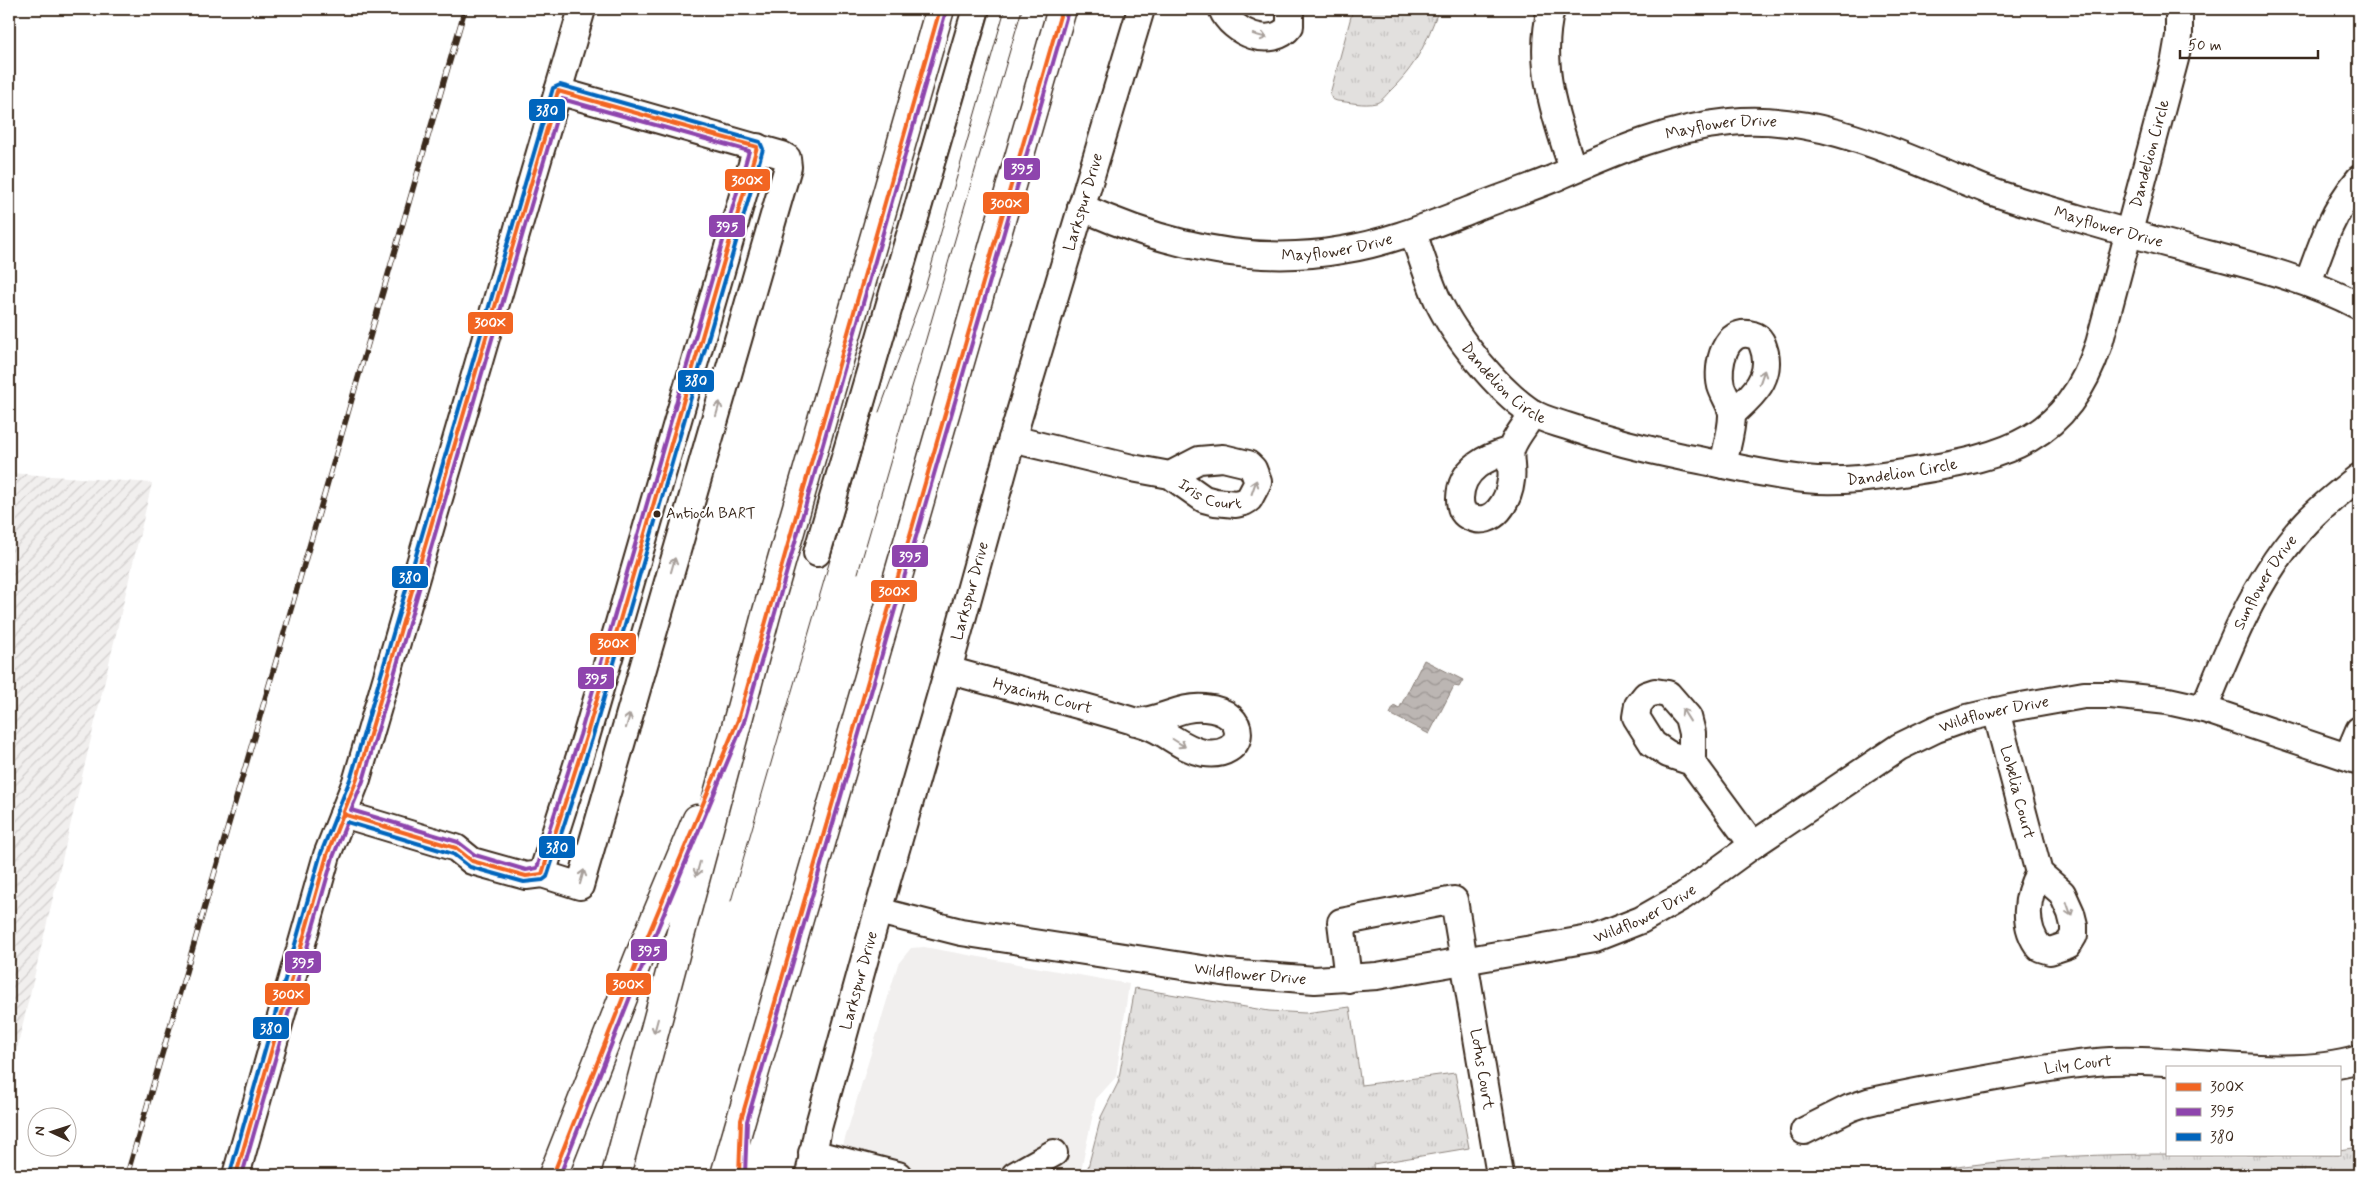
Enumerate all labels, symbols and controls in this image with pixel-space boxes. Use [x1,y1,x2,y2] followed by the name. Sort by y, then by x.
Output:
[2180,28,2318,60] scale bar
[1251,32,1267,42] one-way arrow
[2188,36,2222,56] text: 50 m
[2125,96,2174,210] street label: Dandelion Circle
[528,98,566,122] line badge: 380
[536,102,558,120] text: 380
[1663,110,1778,145] street label: Mayflower Drive
[1058,150,1108,254] street label: Larkspur Drive
[1003,157,1041,181] line badge: 395
[1011,160,1033,178] text: 395
[724,168,771,192] line badge: 300X
[731,172,763,190] text: 300X
[982,191,1030,215] line badge: 300X
[990,195,1022,213] text: 300X
[2052,201,2165,253] street label: Mayflower Drive
[708,214,746,238] line badge: 395
[716,218,738,236] text: 395
[1281,228,1395,266] street label: Mayflower Drive
[467,311,514,335] line badge: 300X
[474,314,506,332] text: 300X
[1456,338,1550,429] street label: Dandelion Circle
[677,369,715,393] line badge: 380
[1758,370,1768,386] one-way arrow
[685,372,707,390] text: 380
[714,401,724,417] one-way arrow
[1846,453,1960,490] street label: Dandelion Circle
[1174,474,1244,514] street label: Iris Court
[1250,480,1259,495] one-way arrow
[666,504,756,524] place label: Antioch BART
[652,509,662,519] marker: Antioch BART
[2228,530,2302,633] street label: Sunflower Drive
[946,539,994,643] street label: Larkspur Drive
[891,544,929,568] line badge: 395
[899,548,921,566] text: 395
[668,557,678,573] one-way arrow
[391,565,429,589] line badge: 380
[399,569,421,587] text: 380
[870,579,918,603] line badge: 300X
[878,583,910,601] text: 300X
[589,632,637,656] line badge: 300X
[597,635,629,653] text: 300X
[577,666,615,690] line badge: 395
[585,670,607,688] text: 395
[991,672,1095,719] street label: Hyacinth Court
[1936,691,2051,738] street label: Wildflower Drive
[1680,709,1690,723] one-way arrow
[623,713,633,729] one-way arrow
[1171,738,1185,748] one-way arrow
[1995,743,2040,841] street label: Lobelia Court
[538,835,576,859] line badge: 380
[546,839,568,857] text: 380
[693,861,703,877] one-way arrow
[578,870,588,886] one-way arrow
[1590,879,1701,948] street label: Wildflower Drive
[2065,901,2075,917] one-way arrow
[835,929,882,1032] street label: Larkspur Drive
[630,938,668,962] line badge: 395
[638,942,660,960] text: 395
[284,950,322,974] line badge: 395
[292,954,314,972] text: 395
[1193,957,1307,990] street label: Wildflower Drive
[605,972,652,996] line badge: 300X
[612,976,644,994] text: 300X
[264,982,311,1006] line badge: 300X
[272,986,304,1004] text: 300X
[252,1016,290,1040] line badge: 380
[651,1017,660,1033] one-way arrow
[260,1020,282,1038] text: 380
[1465,1027,1499,1112] street label: Lotus Court
[2043,1050,2113,1079] street label: Lily Court
[2166,1066,2340,1156] legend
[2210,1078,2244,1098] text: 300X
[2210,1102,2234,1122] text: 395
[28,1106,78,1156] north arrow
[31,1126,49,1136] text: N
[2210,1128,2234,1148] text: 380

